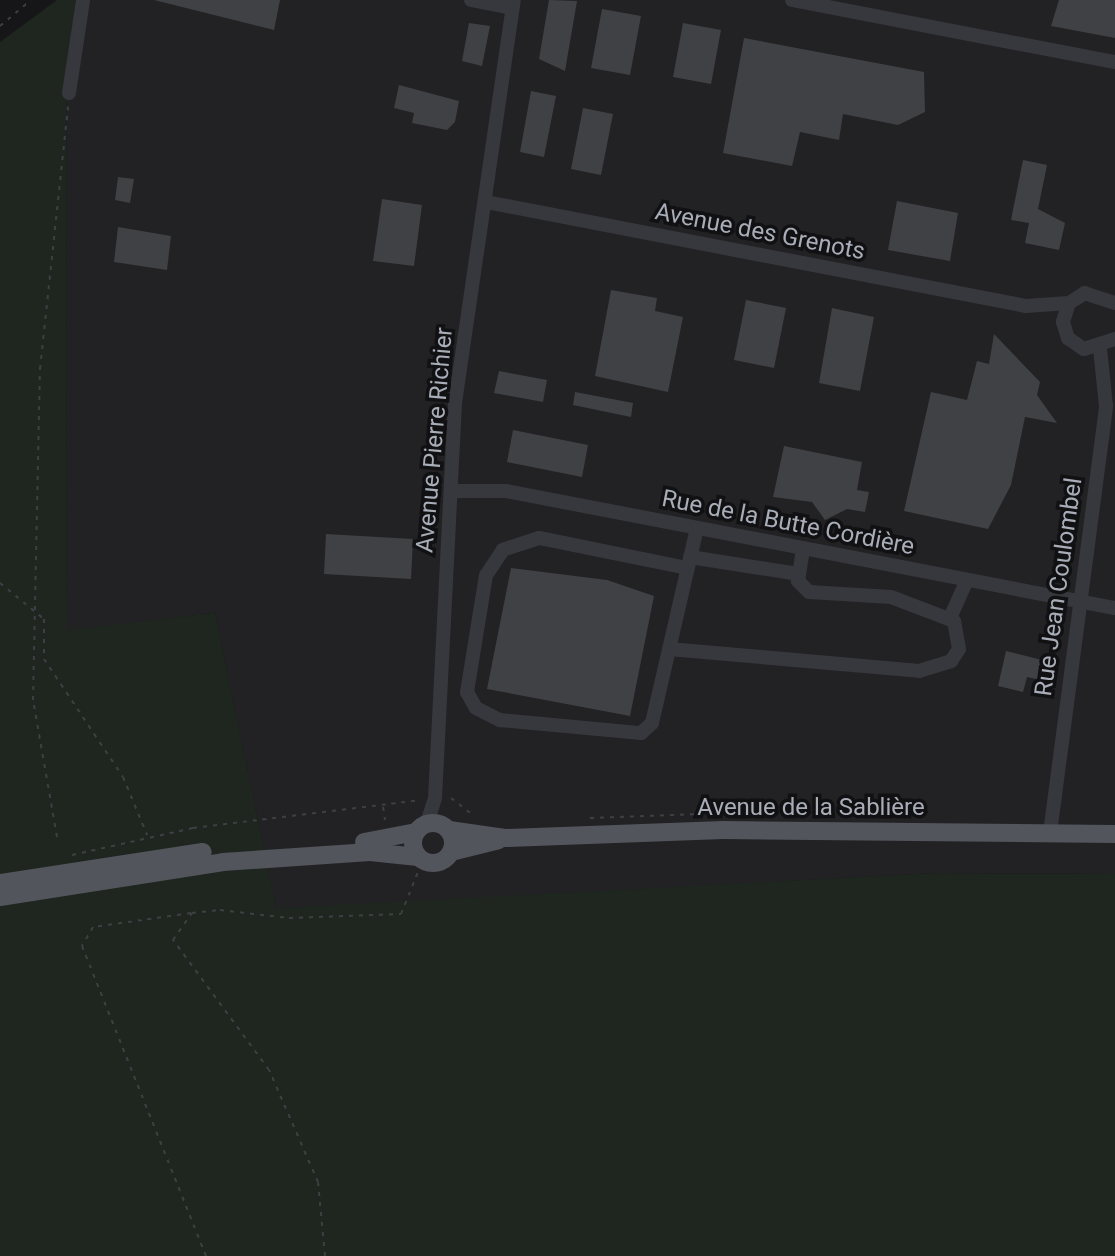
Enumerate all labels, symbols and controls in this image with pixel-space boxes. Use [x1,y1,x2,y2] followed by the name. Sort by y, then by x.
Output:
[653,198,867,266] street label: Avenue des Grenots
[411,326,459,554] street label: Avenue Pierre Richier
[1029,476,1089,698] street label: Rue Jean Coulombel
[659,484,917,562] street label: Rue de la Butte Cordière
[697,794,925,822] street label: Avenue de la Sablière

